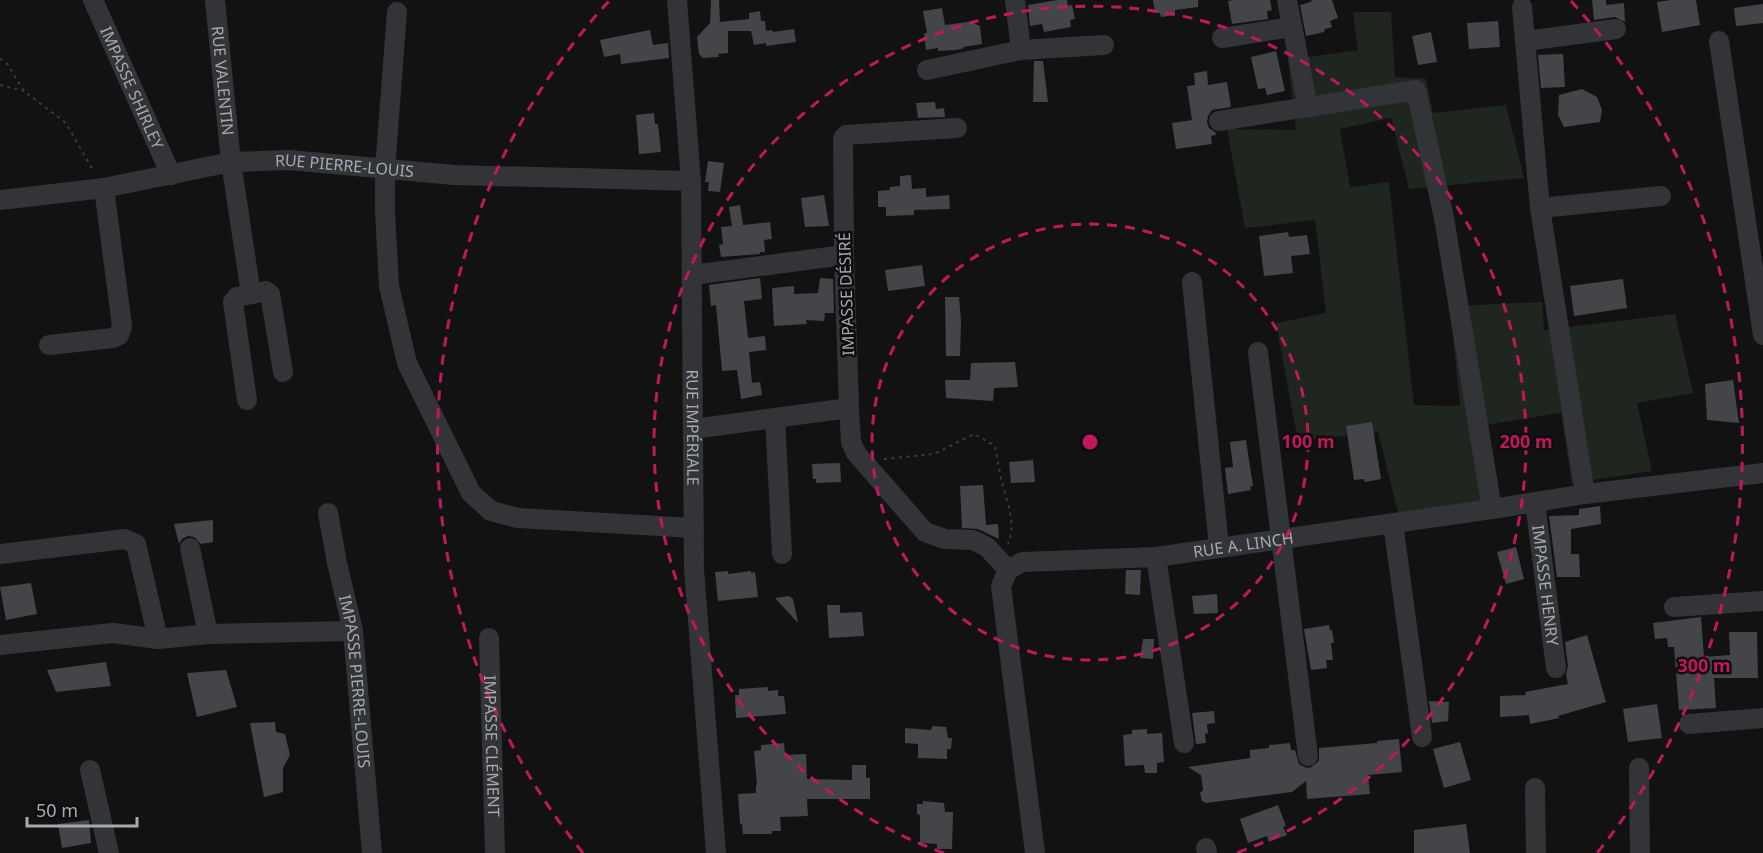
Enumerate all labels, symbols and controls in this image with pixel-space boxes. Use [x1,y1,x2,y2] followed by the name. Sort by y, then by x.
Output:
[95,23,169,153] street label: IMPASSE SHIRLEY
[207,25,239,136] street label: RUE VALENTIN
[275,149,415,182] street label: RUE PIERRE-LOUIS
[833,232,859,356] street label: IMPASSE DÉSIRÉ
[681,369,704,486] street label: RUE IMPÉRIALE
[1281,429,1335,453] text: 100 m
[1499,429,1553,453] text: 200 m
[1080,432,1100,452] centre of rings
[1527,524,1564,648] street label: IMPASSE HENRY
[1192,526,1295,563] street label: RUE A. LINCH
[334,593,376,769] street label: IMPASSE PIERRE-LOUIS
[1677,653,1731,677] text: 300 m
[479,675,505,817] street label: IMPASSE CLÉMENT
[27,790,136,828] scale bar
[36,798,78,822] text: 50 m

